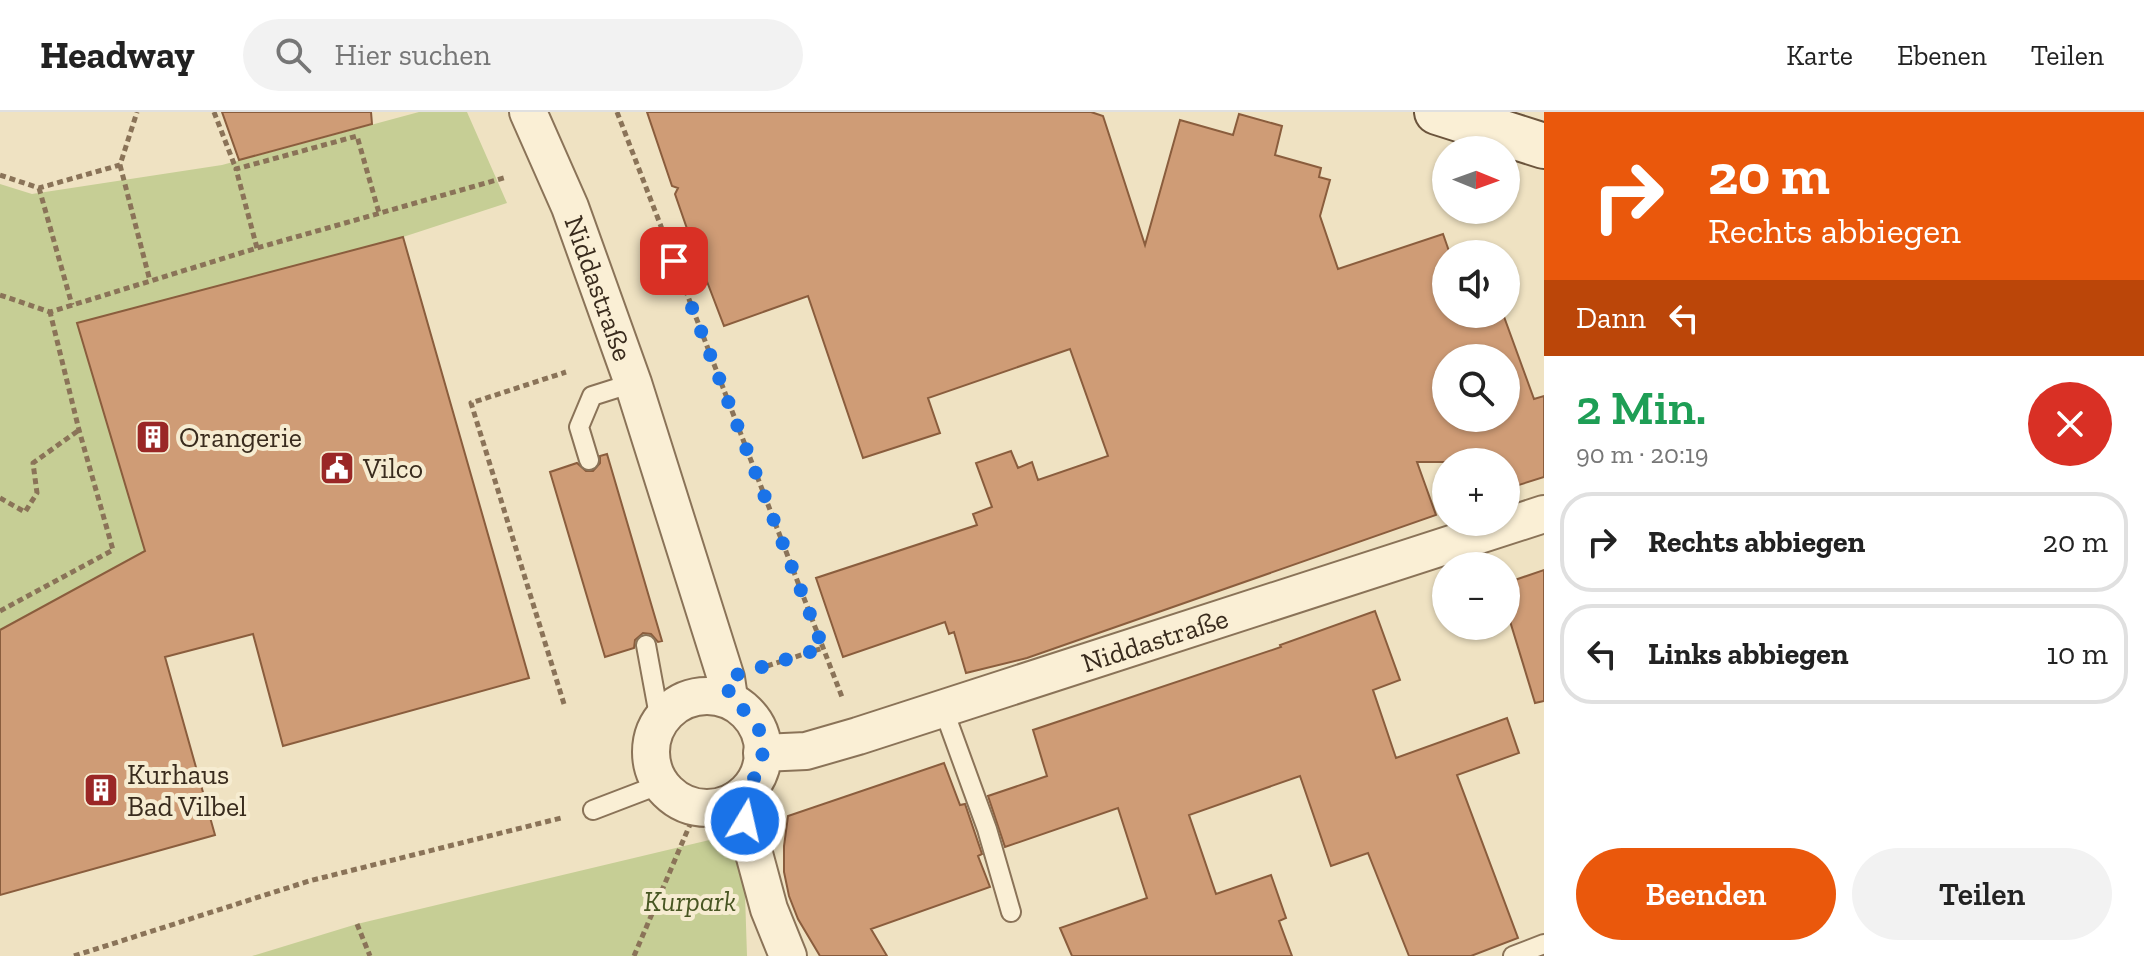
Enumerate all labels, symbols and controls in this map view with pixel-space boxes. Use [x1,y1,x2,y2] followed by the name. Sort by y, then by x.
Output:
[243,19,803,91] search box
[40,32,195,78] text: Headway
[271,33,315,77] icon: search
[335,37,491,73] text: Hier suchen
[1786,39,1853,72] text: Karte
[1897,39,1987,72] text: Ebenen
[2031,39,2104,72] text: Teilen
[1432,136,1520,224] north arrow
[1432,136,1520,640] map controls
[1708,141,1830,208] text: 20 m
[1576,144,1680,248] icon: right
[1708,209,1961,252] text: Rechts abbiegen
[558,211,640,365] street label: Niddastraße
[640,227,708,295] pin
[652,239,696,283] icon: arrive
[1432,240,1520,328] button: sound
[1662,296,1706,340] icon: left
[1576,300,1646,336] text: Dann
[1432,344,1520,432] button: search
[1576,379,1707,436] text: 2 Min.
[2028,382,2112,466] button: close
[134,418,172,456] building icon: Orangerie
[179,421,302,454] place label: Orangerie
[1576,438,1709,470] text: 90 m · 20:19
[1432,448,1520,536] button: +
[318,449,356,487] public building icon: Vilco
[362,452,423,485] place label: Vilco
[1580,520,1624,564] icon: right
[1648,524,1865,560] text: Rechts abbiegen
[2043,524,2108,560] text: 20 m
[1432,552,1520,640] button: −
[1077,601,1232,679] street label: Niddastraße
[1580,632,1624,676] icon: left
[1648,636,1849,672] text: Links abbiegen
[2046,636,2108,672] text: 10 m
[127,758,247,823] place label: Kurhaus Bad Vilbel
[82,771,120,809] building icon: Kurhaus Bad Vilbel
[703,779,787,863] position arrow
[1576,848,1836,940] button: Beenden
[1852,848,2112,940] button: Teilen
[644,885,736,918] park label: Kurpark

